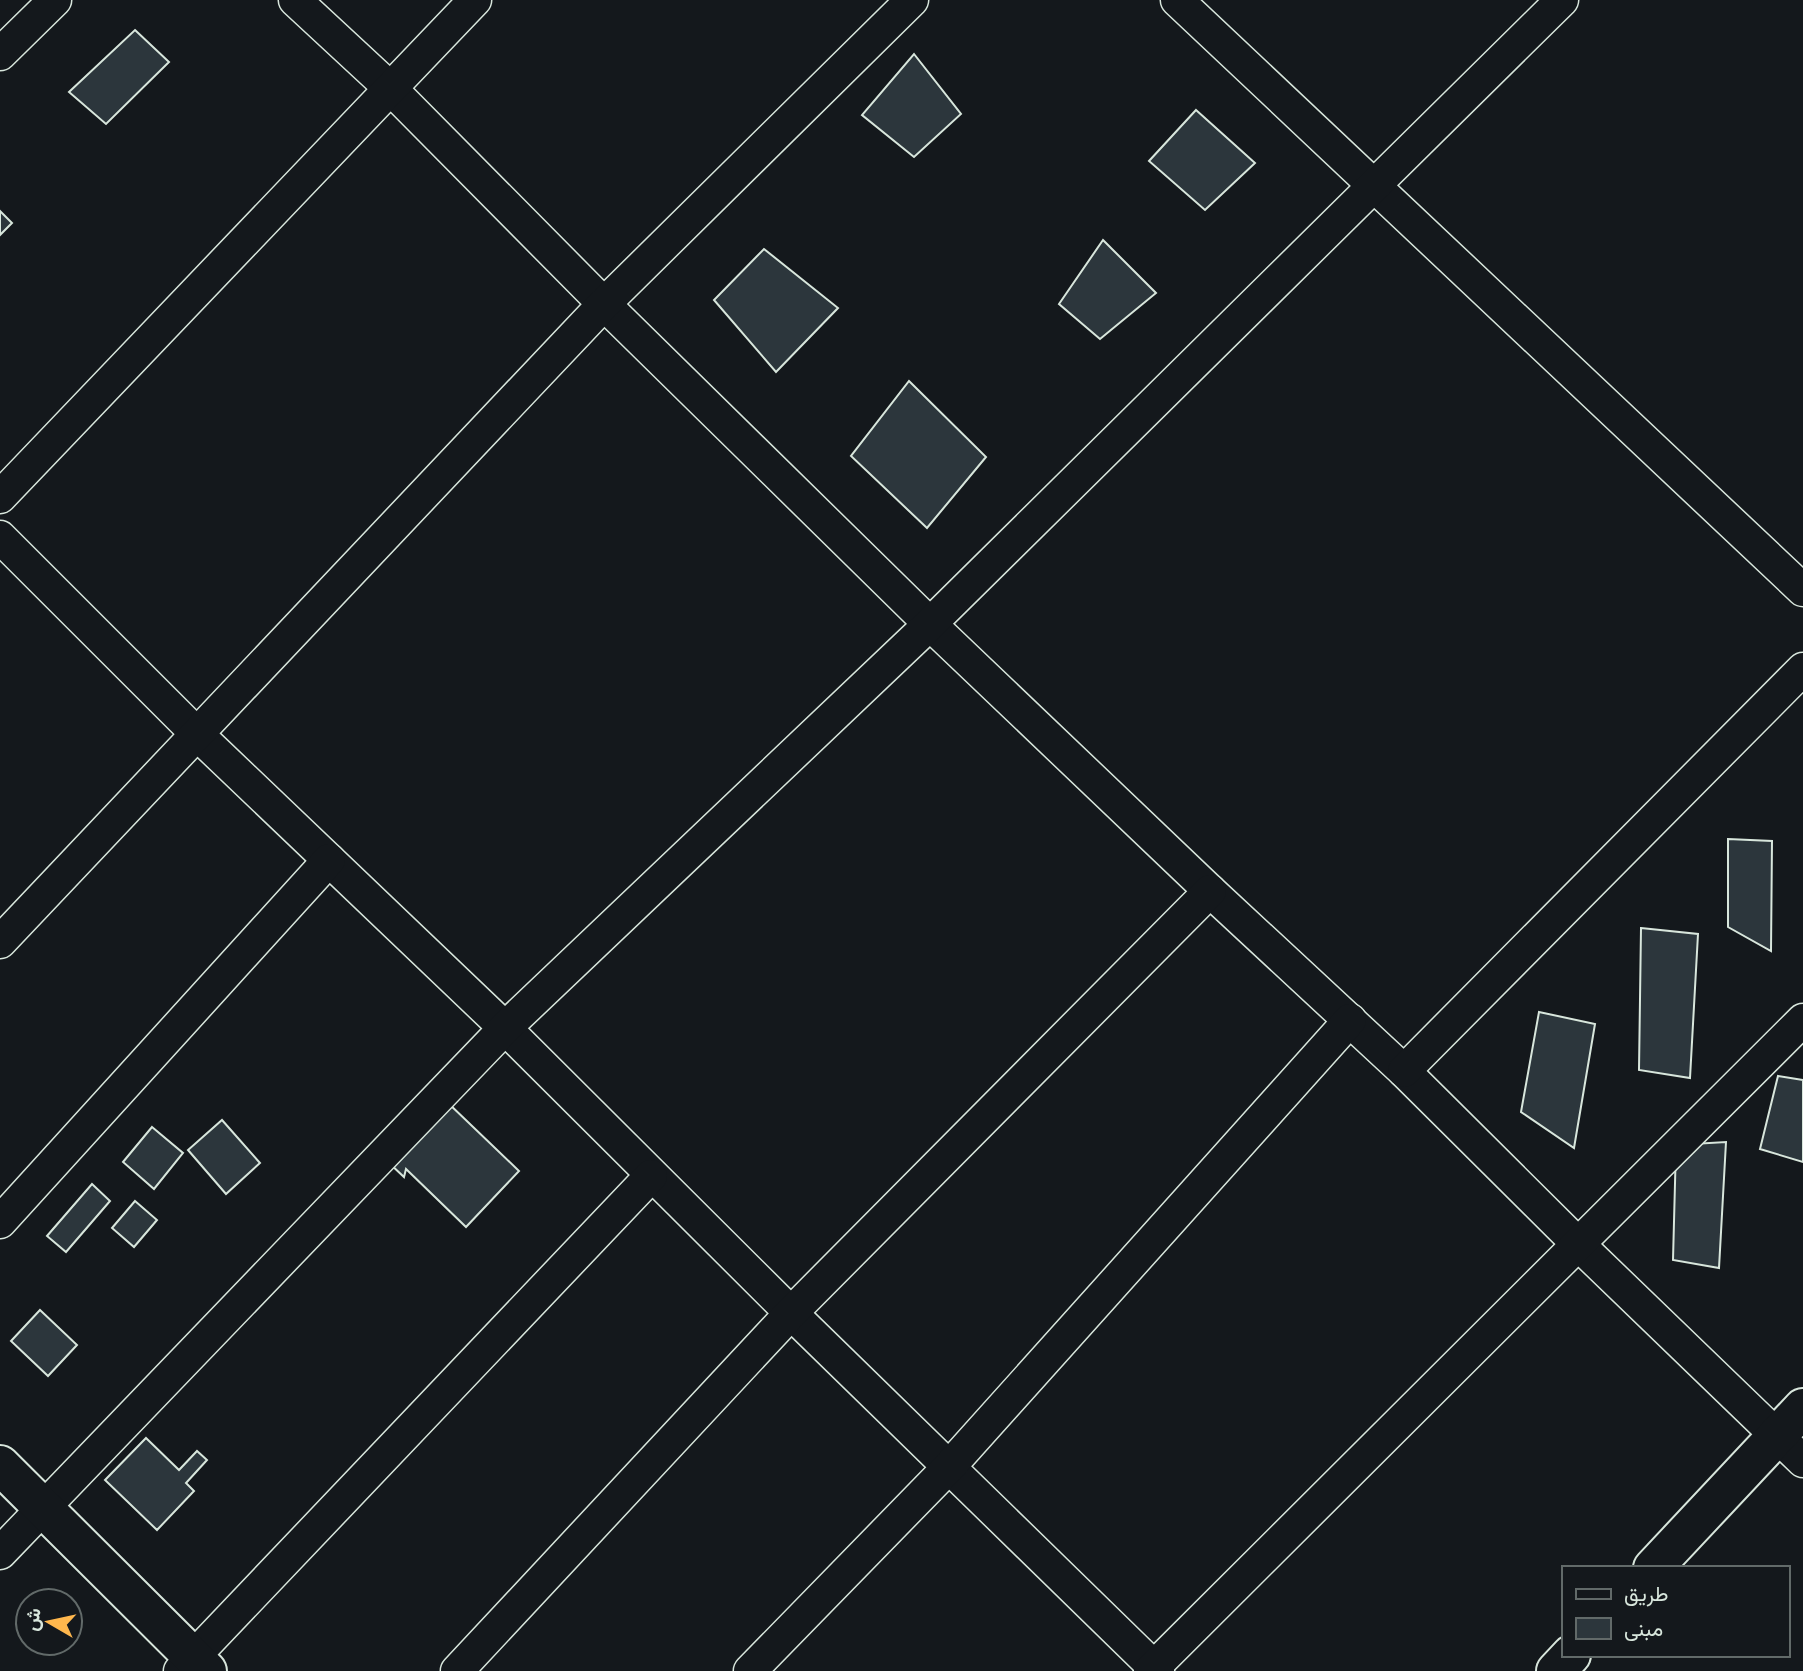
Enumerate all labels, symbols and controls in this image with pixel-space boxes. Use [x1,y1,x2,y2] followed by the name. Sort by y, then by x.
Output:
[1562,1566,1789,1657] legend
[1624,1580,1669,1607] text: طريق
[14,1587,84,1657] north arrow
[19,1606,46,1632] text: ش
[1624,1615,1663,1641] text: مبنى

